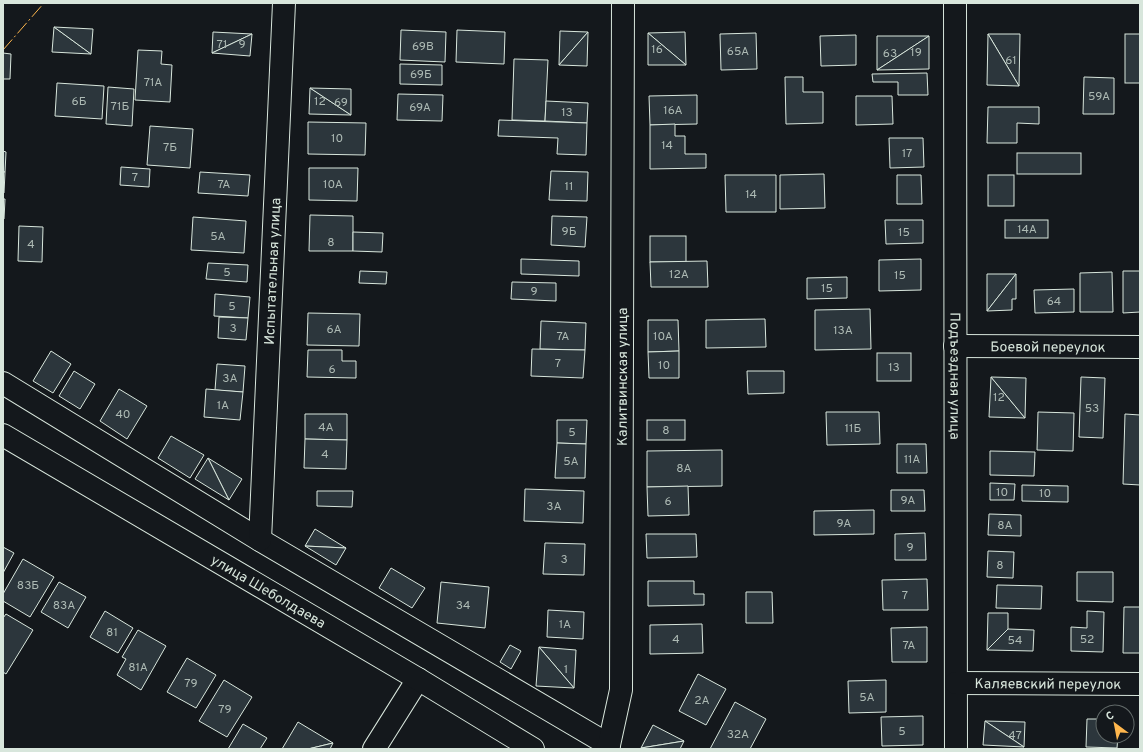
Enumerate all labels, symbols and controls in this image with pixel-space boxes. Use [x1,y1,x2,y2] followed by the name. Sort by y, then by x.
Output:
[217,37,227,53] house number: 71
[238,37,246,53] house number: 9
[412,39,434,55] house number: 69В
[651,42,663,58] house number: 16
[727,44,749,60] house number: 65А
[910,45,922,61] house number: 19
[883,46,897,62] house number: 63
[1005,53,1017,69] house number: 61
[410,67,432,83] house number: 69Б
[144,75,162,91] house number: 71А
[1088,89,1110,105] house number: 59А
[71,94,87,110] house number: 6Б
[314,94,326,110] house number: 12
[334,95,348,111] house number: 69
[111,99,130,115] house number: 71Б
[409,100,431,116] house number: 69А
[663,103,683,119] house number: 16А
[561,105,573,121] house number: 13
[331,131,343,147] house number: 10
[661,138,673,154] house number: 14
[163,140,177,156] house number: 7Б
[902,146,912,162] house number: 17
[132,170,138,186] house number: 7
[217,177,231,193] house number: 7А
[323,177,343,193] house number: 10А
[565,179,573,195] house number: 11
[745,187,757,203] house number: 14
[262,197,285,345] street label: Испытательная улица
[1017,222,1037,238] house number: 14А
[561,224,577,240] house number: 9Б
[898,225,910,241] house number: 15
[210,229,226,245] house number: 5А
[327,235,335,251] house number: 8
[27,237,35,253] house number: 4
[223,265,231,281] house number: 5
[669,267,689,283] house number: 12А
[894,268,906,284] house number: 15
[821,281,833,297] house number: 15
[530,284,538,300] house number: 9
[1047,294,1061,310] house number: 64
[228,299,236,315] house number: 5
[615,307,632,446] street label: Калитвинская улица
[945,312,963,440] street label: Подъездная улица
[229,321,237,337] house number: 3
[326,322,342,338] house number: 6А
[833,323,853,339] house number: 13А
[556,329,570,345] house number: 7А
[653,329,673,345] house number: 10А
[990,339,1106,357] street label: Боевой переулок
[555,356,561,372] house number: 7
[658,358,670,374] house number: 10
[888,360,900,376] house number: 13
[328,362,336,378] house number: 6
[222,371,238,387] house number: 3А
[993,390,1005,406] house number: 12
[217,398,229,414] house number: 1А
[1085,401,1099,417] house number: 53
[115,407,131,423] house number: 40
[318,420,334,436] house number: 4А
[845,421,862,437] house number: 11Б
[662,423,670,439] house number: 8
[568,425,576,441] house number: 5
[321,447,329,463] house number: 4
[904,452,920,468] house number: 11А
[563,454,579,470] house number: 5А
[676,461,692,477] house number: 8А
[996,485,1008,501] house number: 10
[1039,486,1051,502] house number: 10
[901,493,915,509] house number: 9А
[664,494,672,510] house number: 6
[546,499,562,515] house number: 3А
[837,516,851,532] house number: 9А
[997,518,1013,534] house number: 8А
[906,540,914,556] house number: 9
[207,552,328,633] street label: улица Шеболдаева
[560,552,568,568] house number: 3
[996,558,1004,574] house number: 8
[17,578,39,594] house number: 83Б
[902,588,908,604] house number: 7
[53,598,75,614] house number: 83А
[456,598,470,614] house number: 34
[559,617,571,633] house number: 1А
[106,625,118,641] house number: 81
[672,632,680,648] house number: 4
[1080,632,1094,648] house number: 52
[1007,633,1023,649] house number: 54
[902,638,916,654] house number: 7А
[128,660,148,676] house number: 81А
[564,662,568,678] house number: 1
[184,676,198,692] house number: 79
[975,676,1121,694] street label: Каляевский переулок
[859,690,875,706] house number: 5А
[694,693,710,709] house number: 2А
[218,702,232,718] house number: 79
[1095,704,1135,744] north arrow
[1104,709,1117,724] text: С
[898,724,906,740] house number: 5
[727,727,749,743] house number: 32А
[1008,728,1022,744] house number: 47

